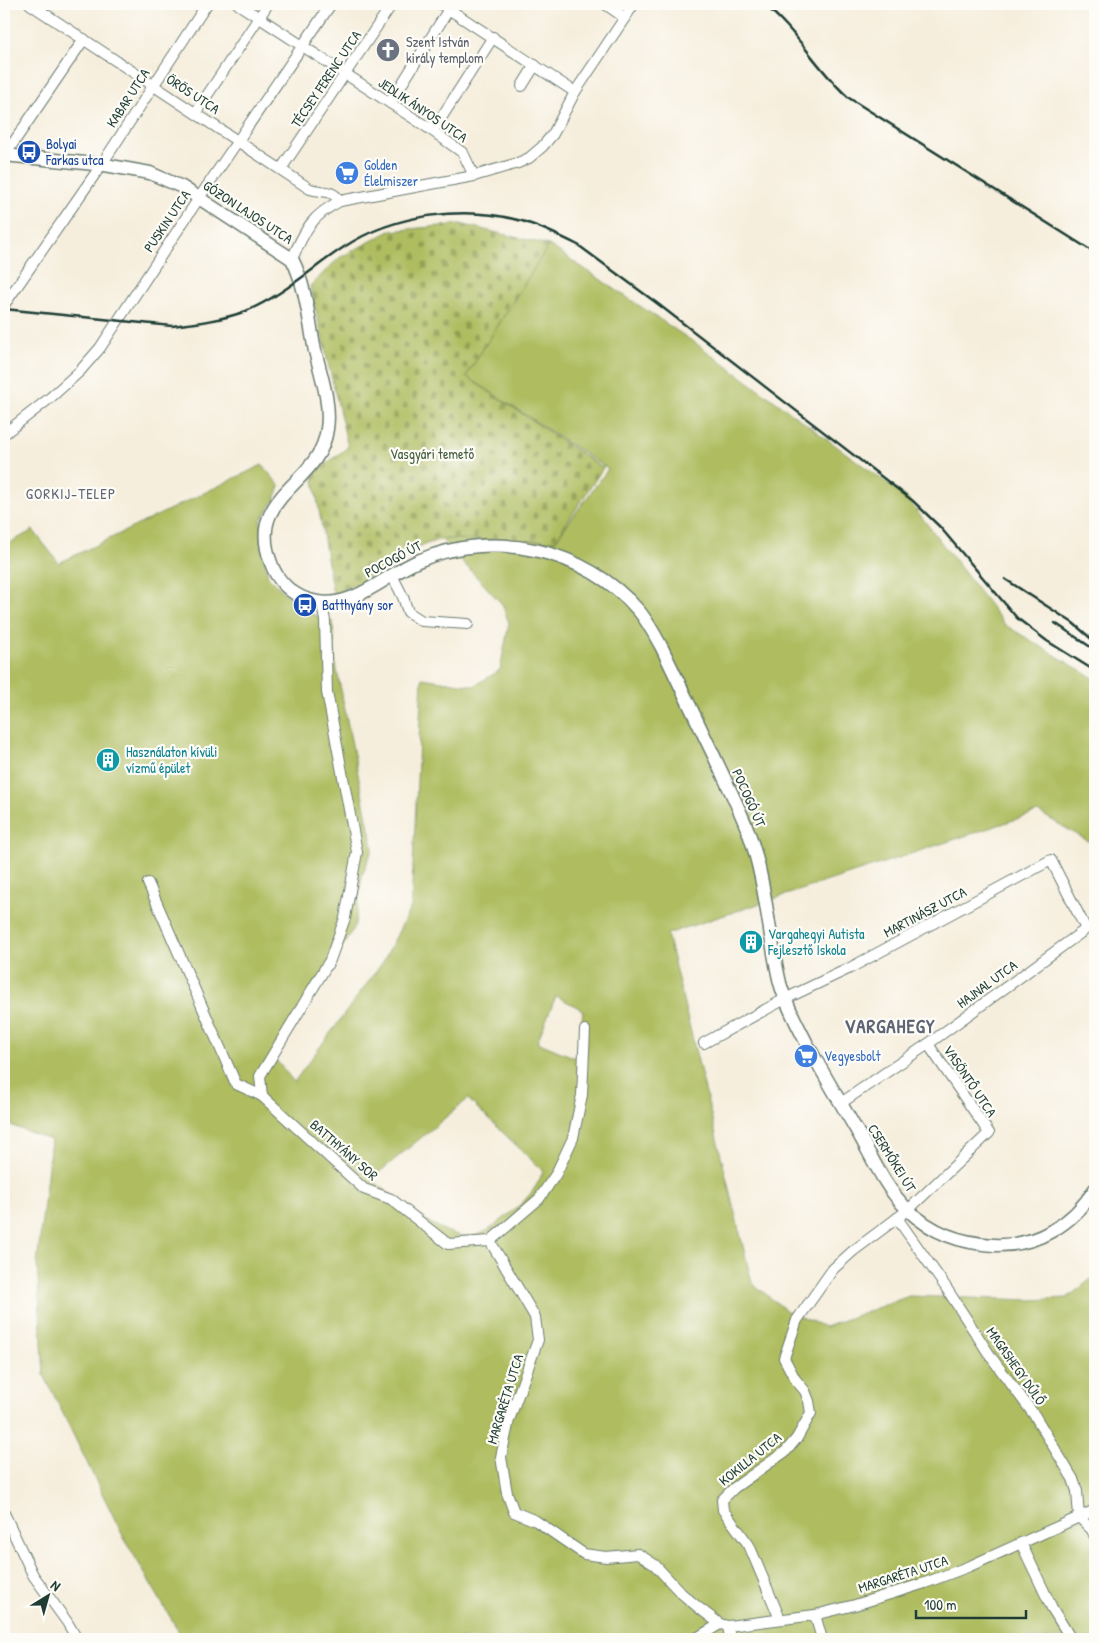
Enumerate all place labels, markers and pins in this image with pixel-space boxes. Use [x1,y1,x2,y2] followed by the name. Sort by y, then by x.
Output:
[406,32,483,68] place label: Szent István király templom
[375,37,401,63] church icon: Szent István király templom
[45,134,104,169] place label: Bolyai Farkas utca
[16,139,42,165] bus stop icon: Bolyai Farkas utca
[364,155,419,190] place label: Golden Élelmiszer
[334,160,360,186] supermarket icon: Golden Élelmiszer
[292,592,318,618] bus stop icon: Batthyány sor
[322,595,394,615] place label: Batthyány sor
[126,742,217,778] place label: Használaton kívüli vízmű épület
[95,747,121,773] building icon: Használaton kívüli vízmű épület
[767,924,865,960] place label: Vargahegyi Autista Fejlesztő Iskola
[738,929,764,955] building icon: Vargahegyi Autista Fejlesztő Iskola
[793,1043,819,1069] supermarket icon: Vegyesbolt
[824,1046,881,1066] place label: Vegyesbolt

